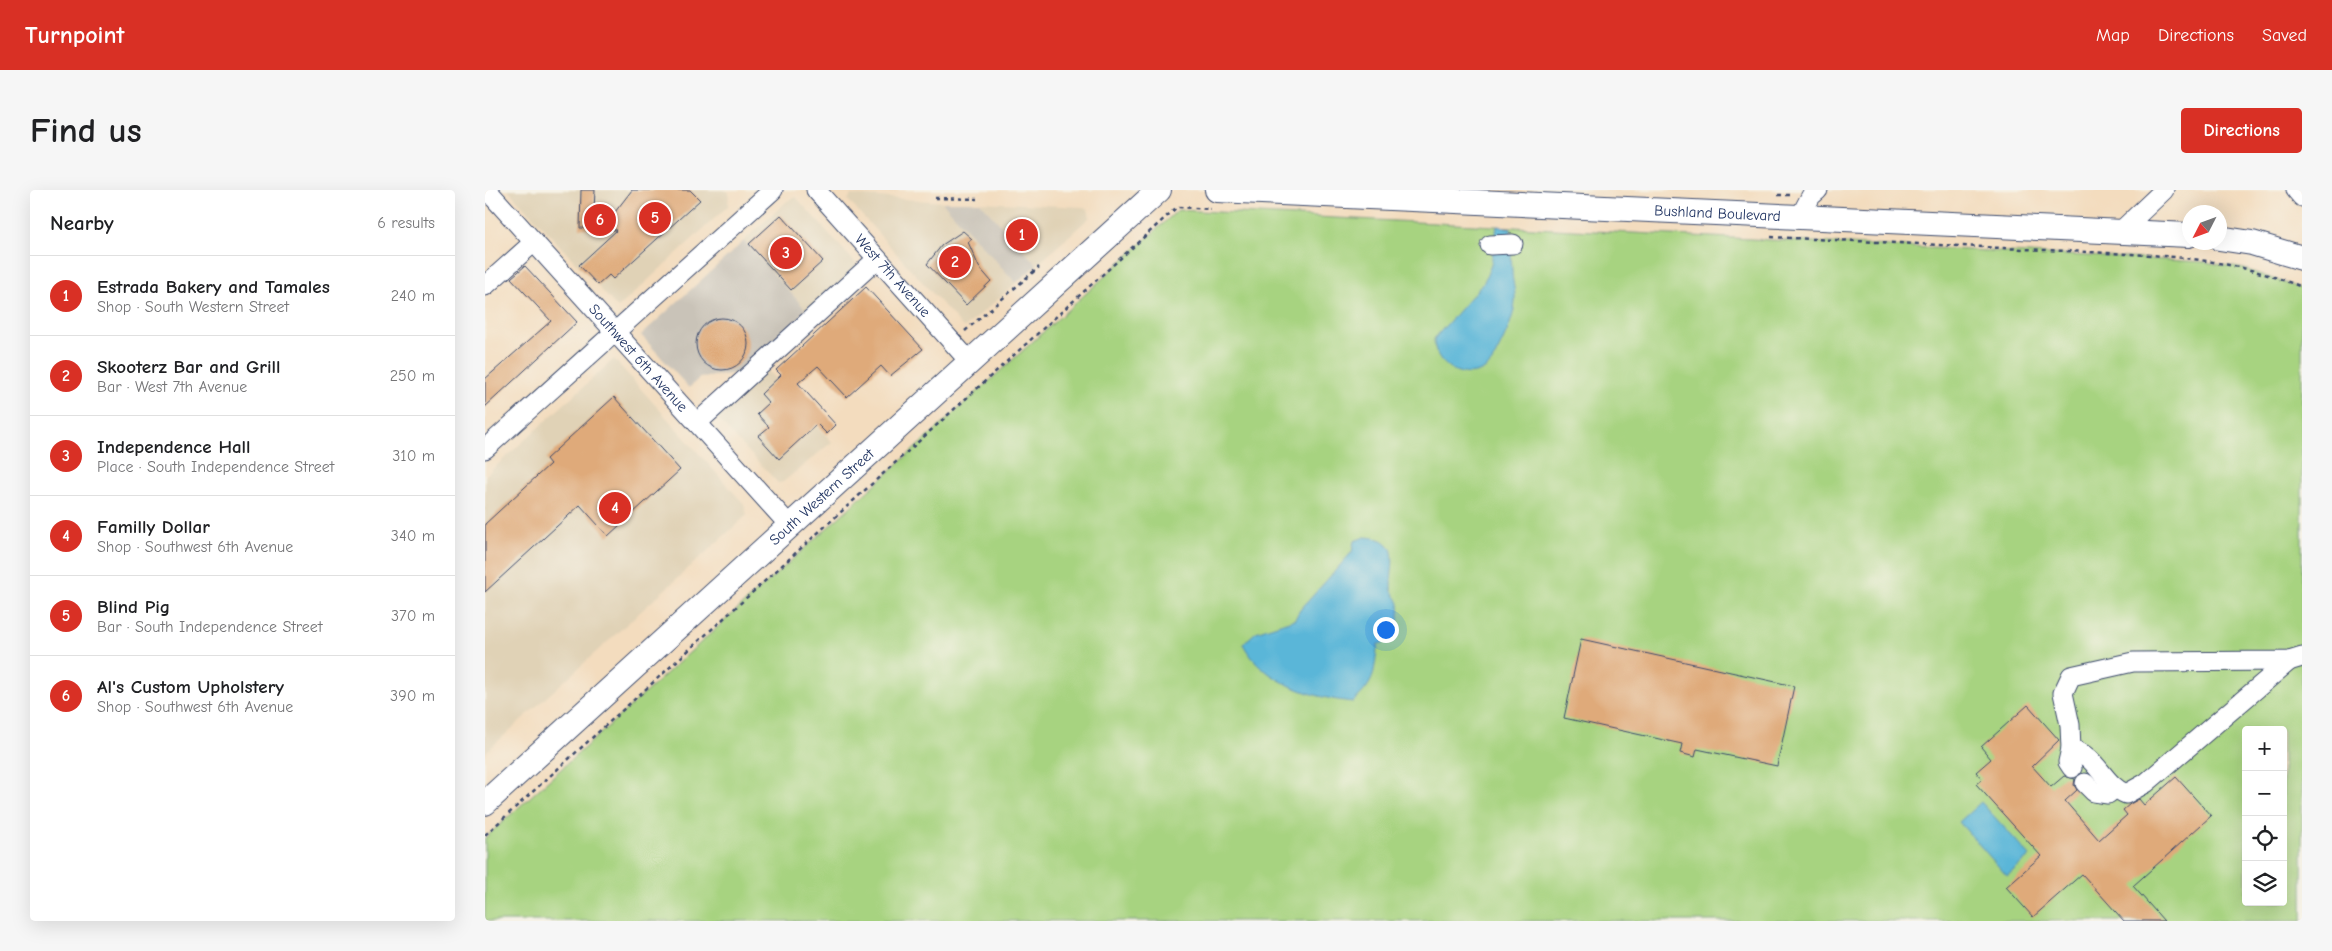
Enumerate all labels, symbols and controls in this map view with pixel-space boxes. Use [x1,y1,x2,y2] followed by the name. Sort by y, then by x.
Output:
[25,21,124,49] text: Turnpoint
[2096,25,2130,46] text: Map
[2158,25,2234,46] text: Directions
[2262,25,2307,46] text: Saved
[2181,108,2302,153] button: Directions
[30,110,142,151] text: Find us
[639,199,671,237] pin: 5
[584,201,616,239] pin: 6
[1654,201,1781,225] street label: Bushland Boulevard
[2182,205,2227,250] north arrow
[50,211,114,235] text: Nearby
[377,214,435,232] text: 6 results
[1006,216,1038,254] pin: 1
[851,230,935,321] street label: West 7th Avenue
[770,234,802,272] pin: 3
[939,243,971,281] pin: 2
[97,276,330,298] text: Estrada Bakery and Tamales
[63,287,69,305] text: 1
[391,287,435,305] text: 240 m
[97,298,289,316] text: Shop · South Western Street
[585,300,692,416] street label: Southwest 6th Avenue
[97,356,281,378] text: Skooterz Bar and Grill
[62,367,70,385] text: 2
[390,367,435,385] text: 250 m
[97,378,247,396] text: Bar · West 7th Avenue
[97,436,251,458] text: Independence Hall
[766,444,878,549] street label: South Western Street
[62,447,70,465] text: 3
[392,447,435,465] text: 310 m
[97,458,334,476] text: Place · South Independence Street
[599,489,631,527] pin: 4
[97,516,210,538] text: Familly Dollar
[62,527,70,545] text: 4
[391,527,435,545] text: 340 m
[97,538,293,556] text: Shop · Southwest 6th Avenue
[97,596,170,618] text: Blind Pig
[62,607,70,625] text: 5
[391,607,435,625] text: 370 m
[1373,617,1399,643] your location
[97,618,322,636] text: Bar · South Independence Street
[97,676,284,698] text: Al's Custom Upholstery
[62,687,70,705] text: 6
[390,687,435,705] text: 390 m
[97,698,293,716] text: Shop · Southwest 6th Avenue
[2242,726,2287,906] map controls
[2242,726,2287,771] button: +
[2242,771,2287,816] button: −
[2242,816,2287,861] button: locate
[2242,861,2287,906] button: layers

